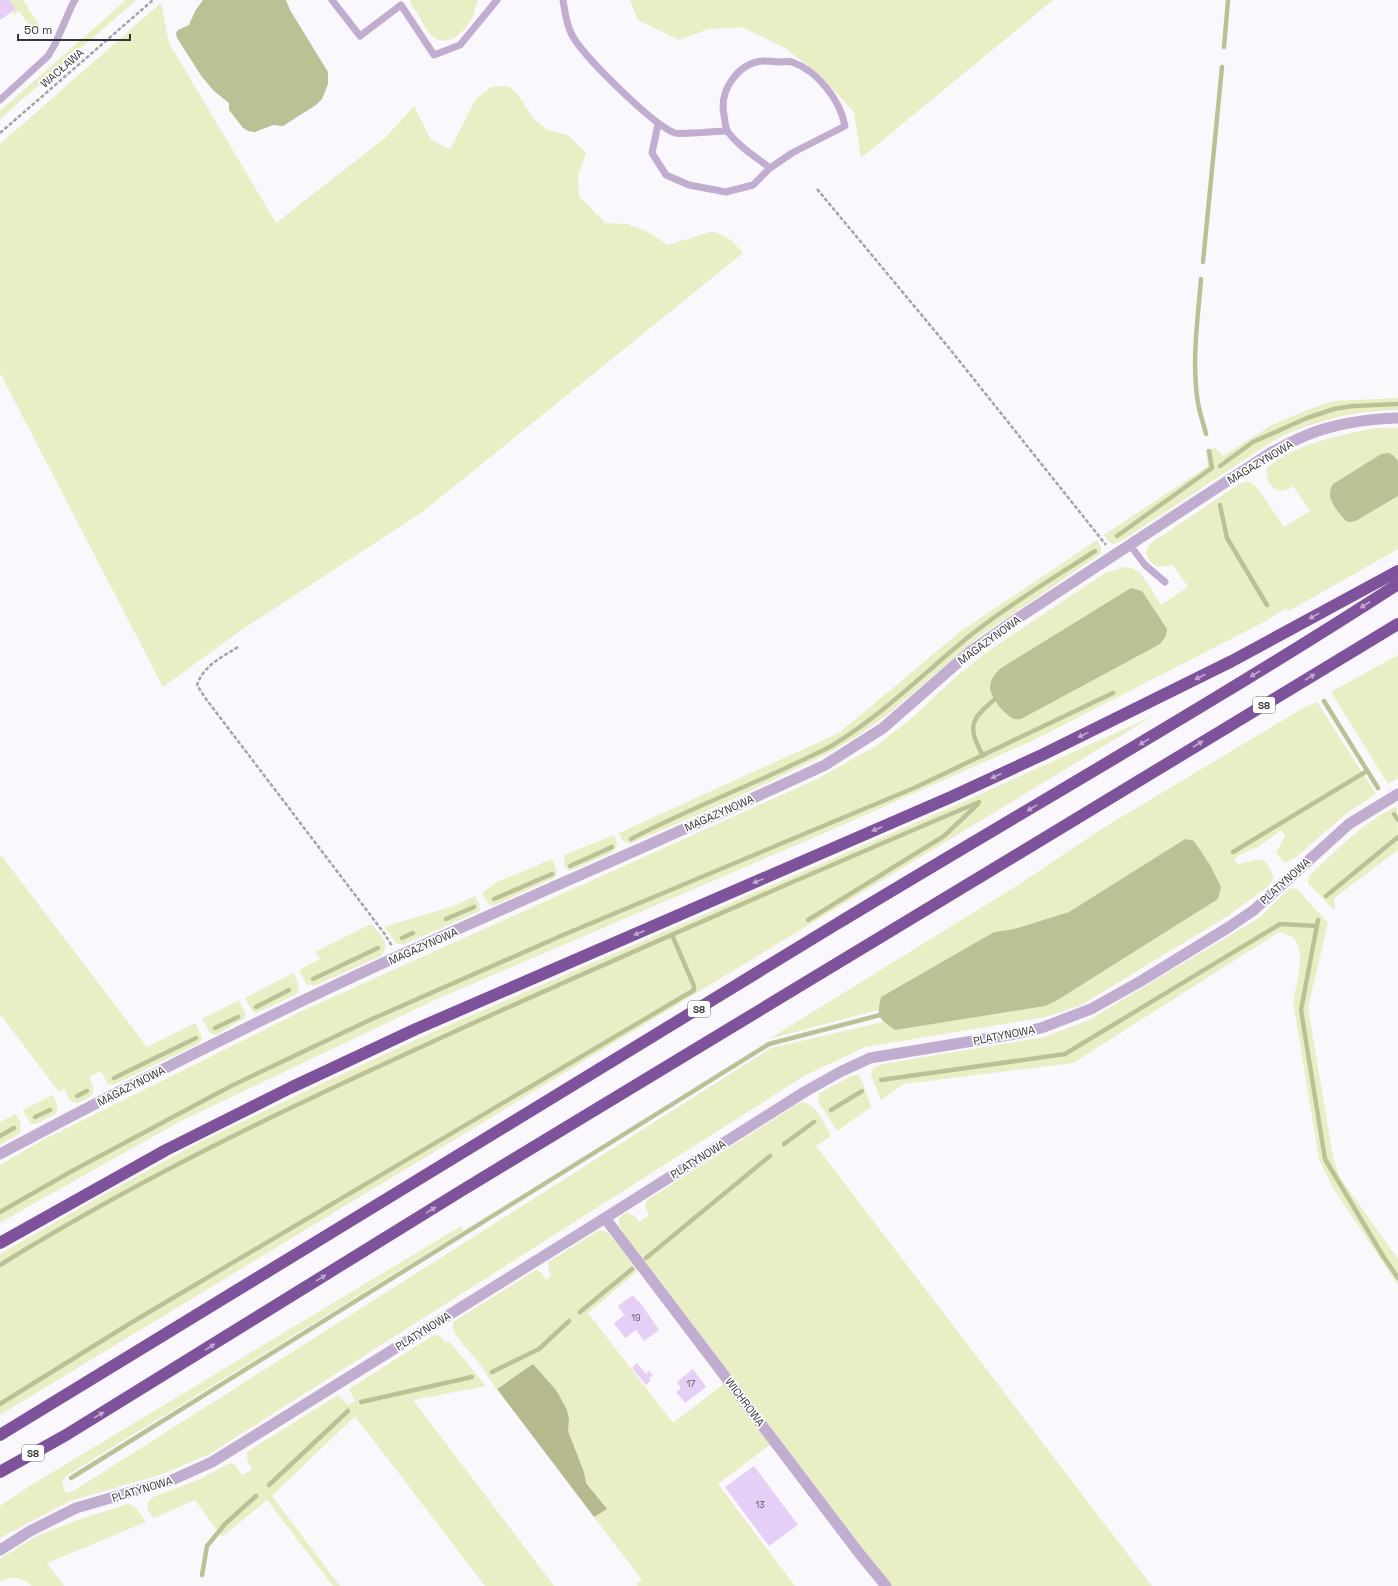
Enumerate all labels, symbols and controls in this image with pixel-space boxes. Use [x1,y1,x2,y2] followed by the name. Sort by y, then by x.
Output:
[18,16,130,42] scale bar
[24,22,52,38] text: 50 m
[38,45,87,91] street label: WACŁAWA
[1224,437,1296,487] street label: MAGAZYNOWA
[1360,601,1370,609] one-way arrow
[955,612,1023,668] street label: MAGAZYNOWA
[1308,613,1320,620] one-way arrow
[1250,670,1260,678] one-way arrow
[1194,674,1205,681] one-way arrow
[1304,674,1316,681] one-way arrow
[1253,697,1275,713] road number: S8
[1077,732,1089,738] one-way arrow
[1138,738,1150,745] one-way arrow
[1193,741,1204,748] one-way arrow
[990,773,1002,779] one-way arrow
[682,791,756,835] street label: MAGAZYNOWA
[1026,805,1038,812] one-way arrow
[872,826,883,832] one-way arrow
[1257,855,1313,907] street label: PLATYNOWA
[752,878,764,884] one-way arrow
[386,924,460,968] street label: MAGAZYNOWA
[632,930,644,936] one-way arrow
[688,1001,710,1017] road number: S8
[972,1022,1036,1048] street label: PLATYNOWA
[95,1063,167,1109] street label: MAGAZYNOWA
[668,1136,728,1182] street label: PLATYNOWA
[425,1206,437,1213] one-way arrow
[315,1274,326,1282] one-way arrow
[393,1308,453,1354] street label: PLATYNOWA
[631,1312,641,1324] house number: 19
[204,1343,216,1350] one-way arrow
[722,1375,768,1429] street label: WICHROWA
[687,1378,695,1390] house number: 17
[93,1411,105,1418] one-way arrow
[22,1445,44,1461] road number: S8
[110,1473,174,1505] street label: PLATYNOWA
[755,1499,765,1511] house number: 13

